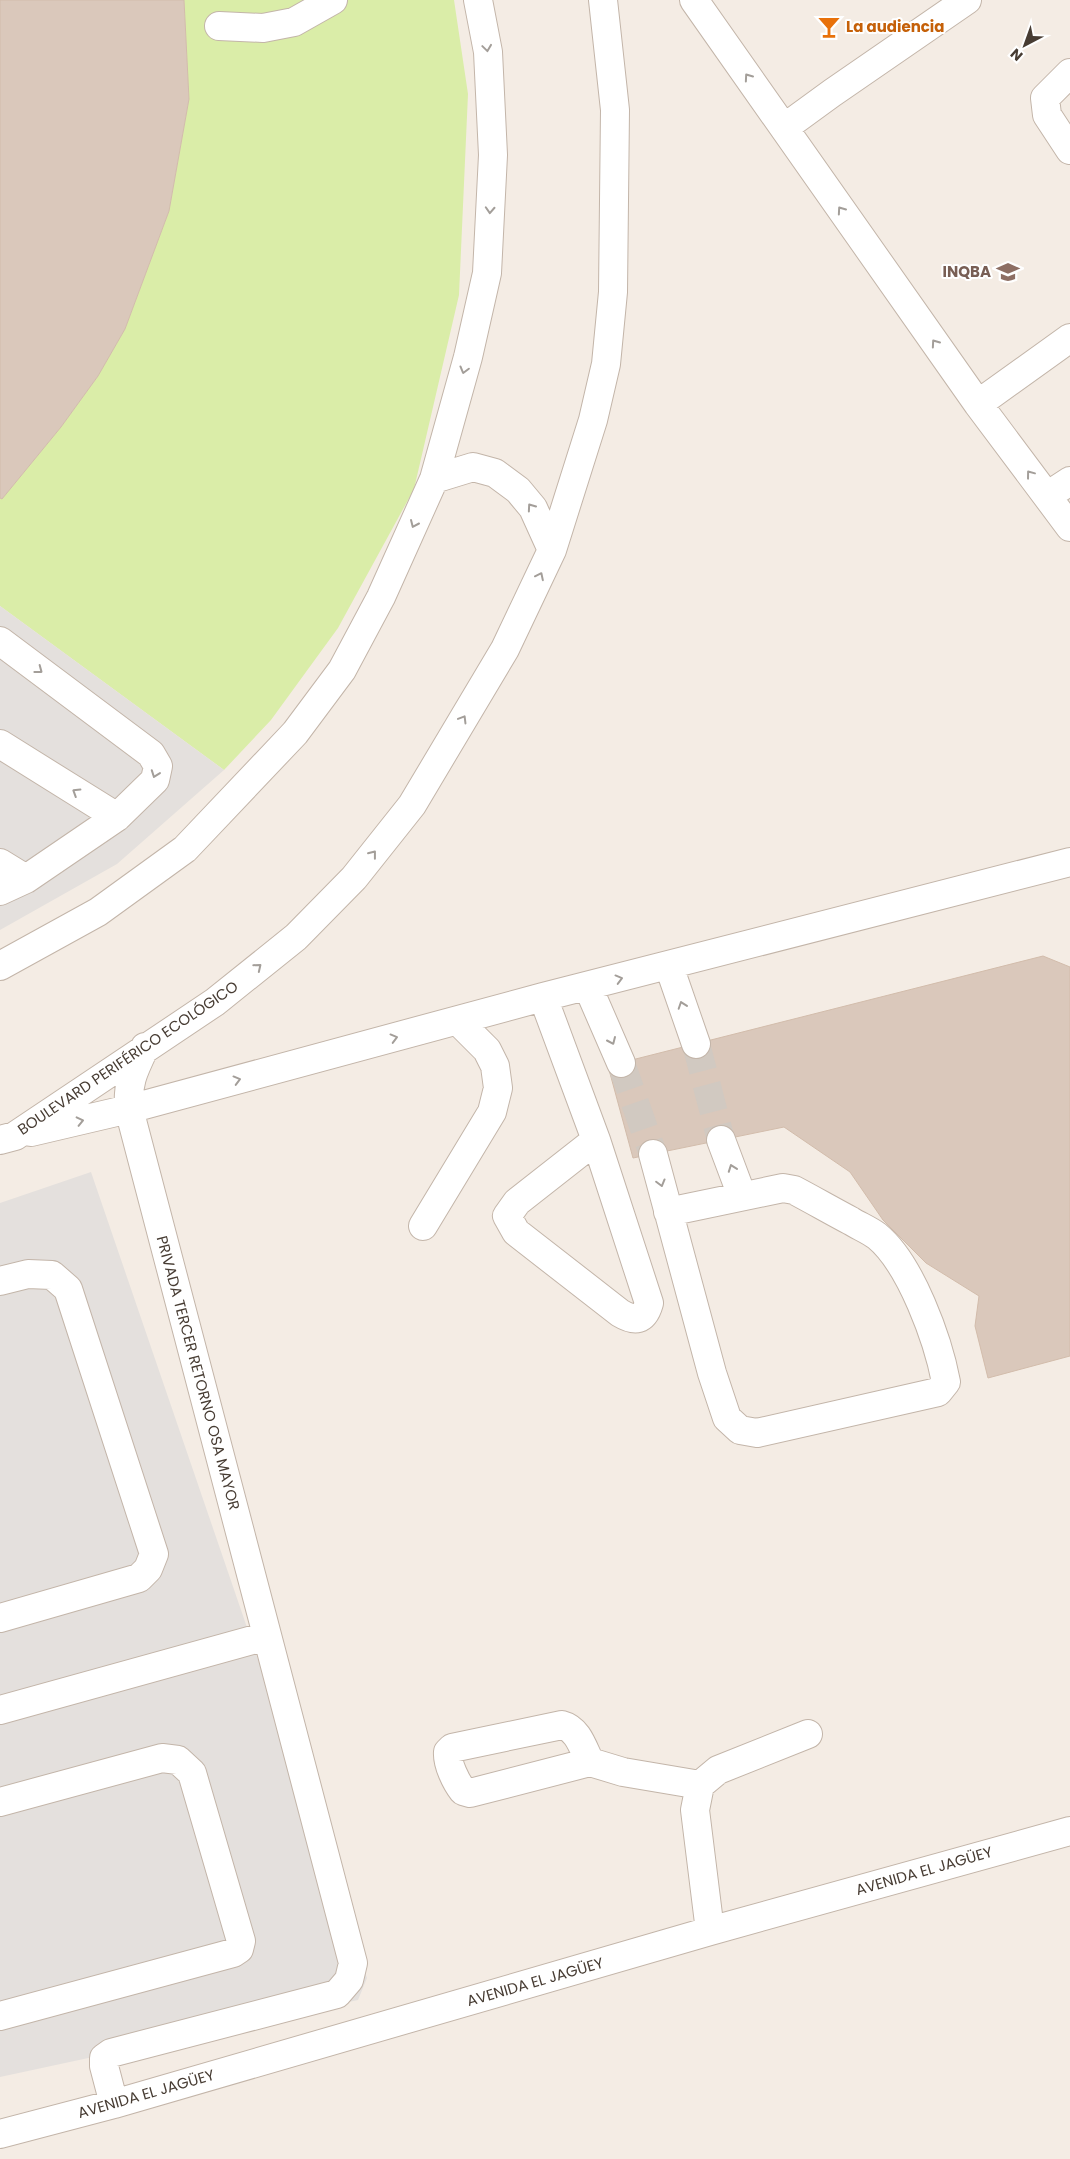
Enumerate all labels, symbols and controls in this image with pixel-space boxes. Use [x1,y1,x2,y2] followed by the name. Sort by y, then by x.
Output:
[816,14,842,40] bar icon: La audiencia
[846,16,944,37] place label: La audiencia
[1000,20,1050,70] north arrow
[481,44,491,52] one-way arrow
[1006,44,1027,66] text: N
[745,73,754,82] one-way arrow
[485,206,496,214] one-way arrow
[838,206,847,215] one-way arrow
[995,259,1021,285] school or university icon: INQBA
[943,261,991,282] place label: INQBA
[932,339,941,348] one-way arrow
[460,366,470,374] one-way arrow
[1028,471,1036,480] one-way arrow
[528,503,537,513] one-way arrow
[410,519,420,528] one-way arrow
[533,572,544,581] one-way arrow
[33,665,42,673] one-way arrow
[457,715,467,724] one-way arrow
[151,769,161,778] one-way arrow
[72,788,81,798] one-way arrow
[368,851,376,860] one-way arrow
[252,965,261,973] one-way arrow
[614,974,623,985] one-way arrow
[13,976,242,1140] street label: BOULEVARD PERIFÉRICO ECOLÓGICO
[678,1001,688,1009] one-way arrow
[390,1033,398,1044] one-way arrow
[605,1036,616,1045] one-way arrow
[233,1075,242,1086] one-way arrow
[75,1116,84,1127] one-way arrow
[728,1164,738,1173] one-way arrow
[655,1178,665,1187] one-way arrow
[152,1233,245,1512] street label: PRIVADA TERCER RETORNO OSA MAYOR
[853,1841,995,1900] street label: AVENIDA EL JAGÜEY
[464,1952,606,2011] street label: AVENIDA EL JAGÜEY
[75,2064,217,2123] street label: AVENIDA EL JAGÜEY

